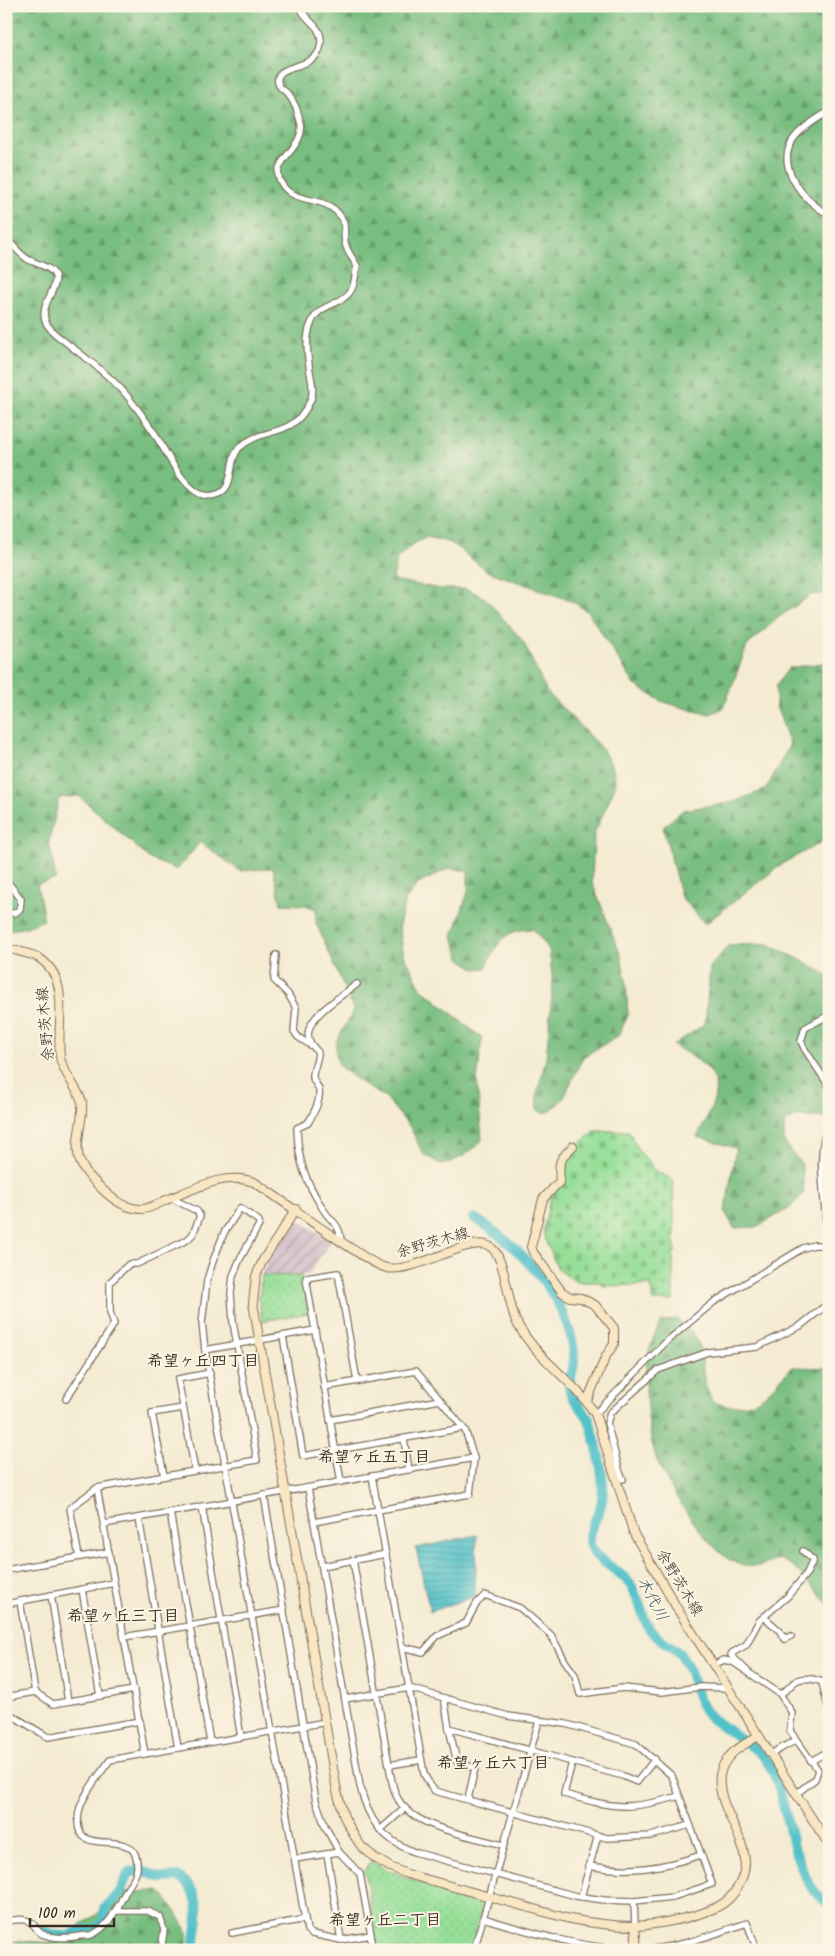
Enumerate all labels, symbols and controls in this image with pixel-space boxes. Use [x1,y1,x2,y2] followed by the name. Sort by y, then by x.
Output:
[31,986,61,1062] street label: 余野茨木線
[394,1221,472,1265] street label: 余野茨木線
[147,1349,259,1374] district label: 希望ヶ丘四丁目
[318,1445,430,1470] district label: 希望ヶ丘五丁目
[649,1545,709,1621] street label: 余野茨木線
[630,1572,674,1626] water label: 木代川
[67,1604,179,1629] district label: 希望ヶ丘三丁目
[437,1751,549,1776] district label: 希望ヶ丘六丁目
[30,1896,114,1928] scale bar
[38,1902,76,1926] text: 100 m
[329,1908,441,1933] district label: 希望ヶ丘二丁目

